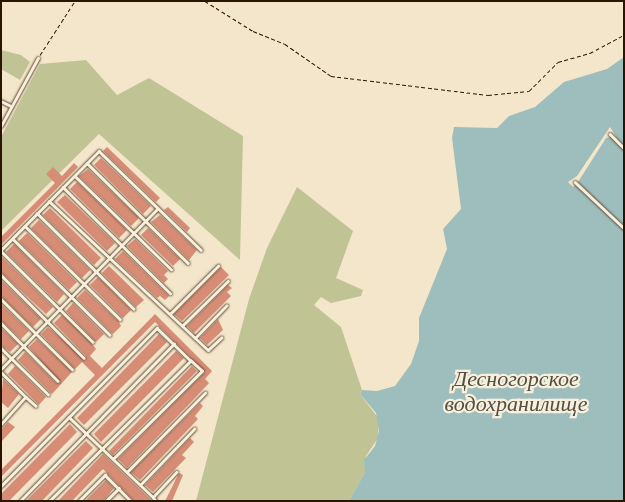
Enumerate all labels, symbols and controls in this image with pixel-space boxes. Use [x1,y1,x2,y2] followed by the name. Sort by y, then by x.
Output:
[445,366,587,418] water label: Десногорское водохранилище

